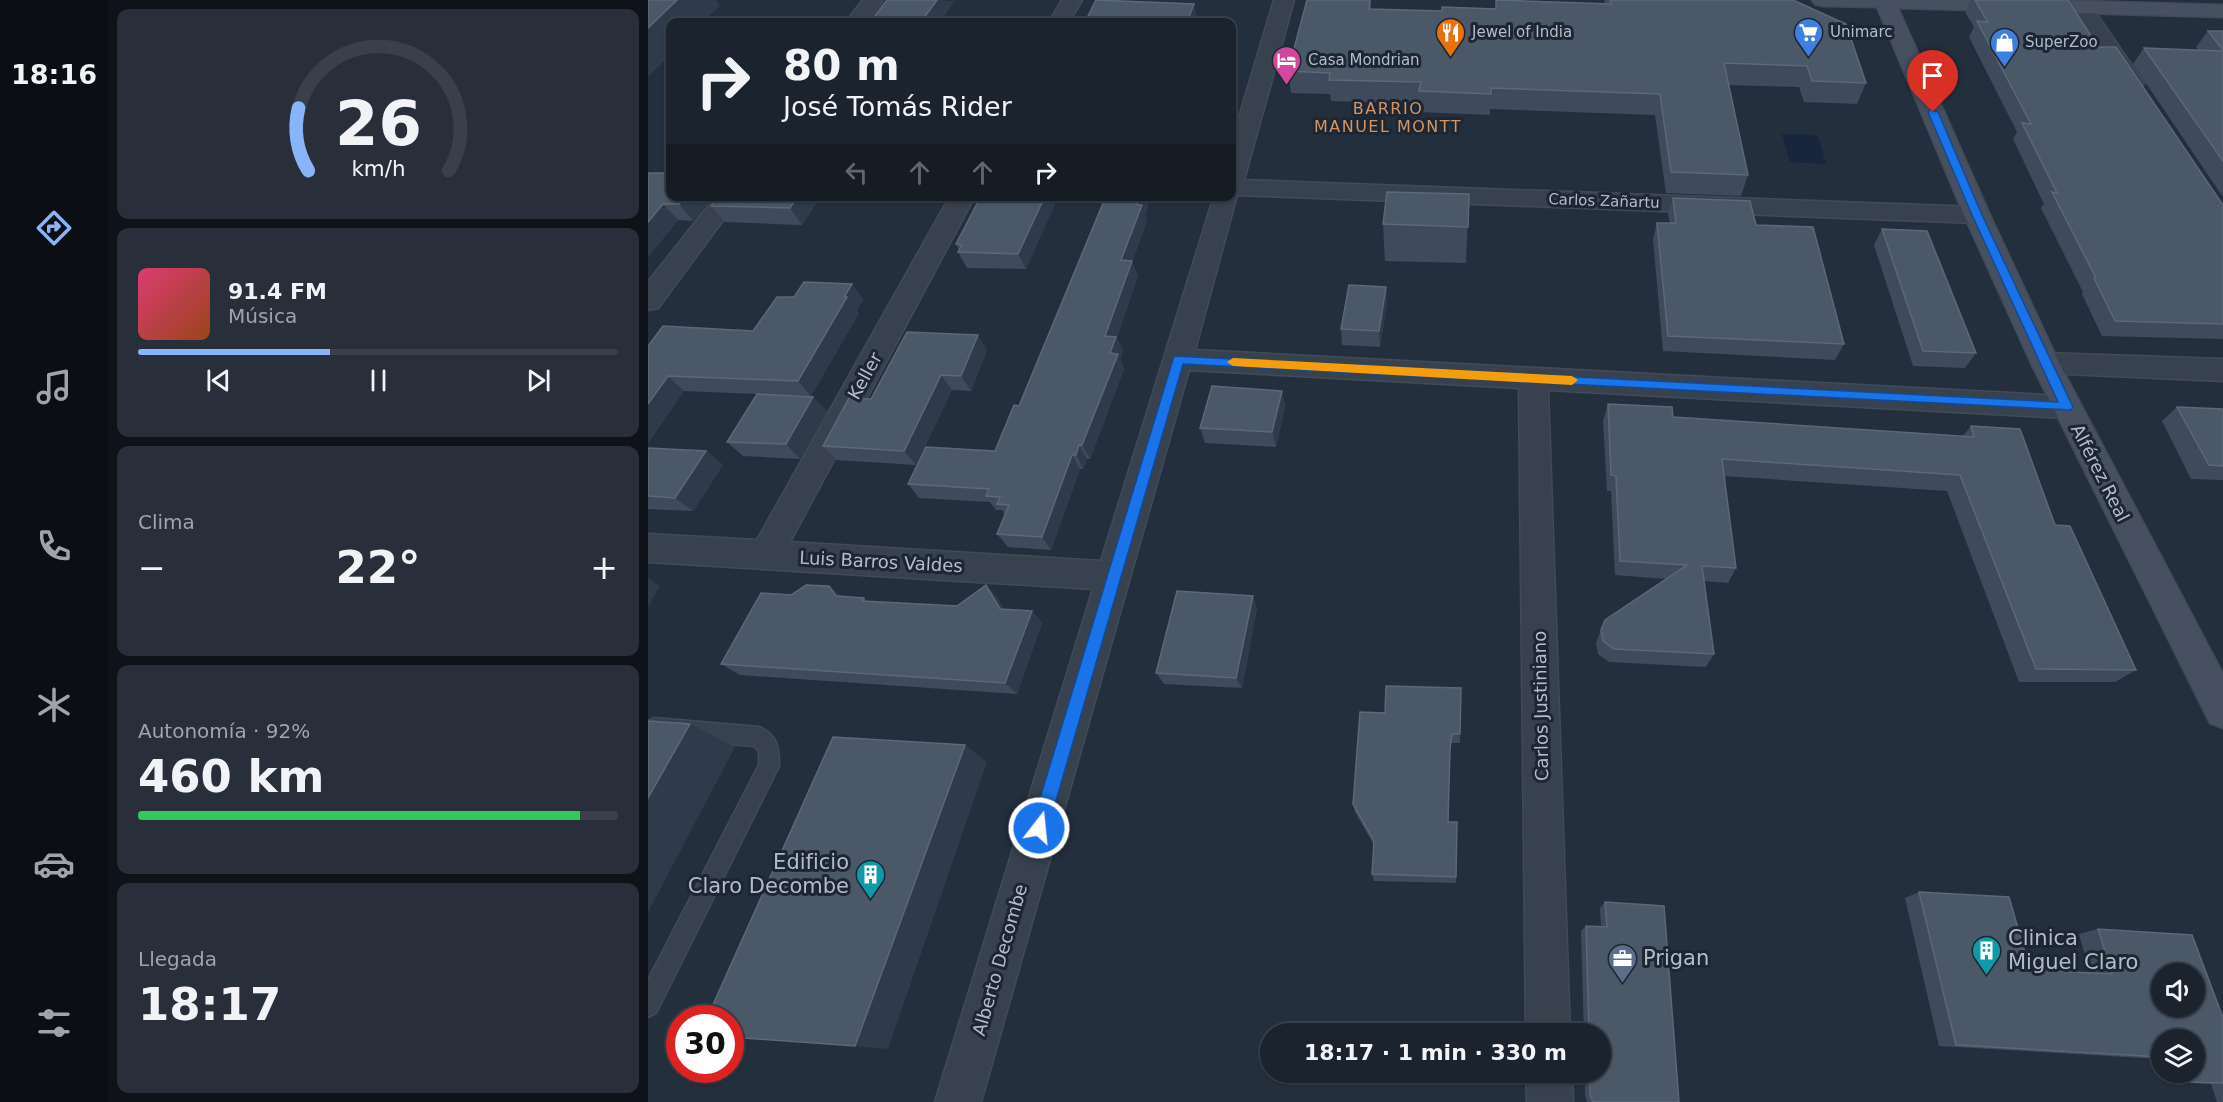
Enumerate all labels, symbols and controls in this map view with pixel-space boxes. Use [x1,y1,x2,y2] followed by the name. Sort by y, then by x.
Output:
[1435,16,1467,58] restaurant icon: Jewel of India
[1793,16,1825,58] supermarket icon: Unimarc
[1471,23,1572,41] place label: Jewel of India
[1830,23,1893,41] place label: Unimarc
[1988,26,2020,68] shop icon: SuperZoo
[2025,33,2098,51] place label: SuperZoo
[783,41,900,90] text: 80 m
[684,42,762,120] icon: right
[1271,44,1303,86] hotel icon: Casa Mondrian
[1907,50,1958,112] pin
[1308,51,1420,69] place label: Casa Mondrian
[11,59,97,90] text: 18:16
[1916,59,1949,92] icon: arrive
[335,87,421,160] text: 26
[783,91,1012,122] text: José Tomás Rider
[1314,99,1462,136] district label: BARRIO MANUEL MONTT
[351,156,405,181] text: km/h
[840,156,873,189] icon: left
[903,156,936,189] icon: ahead
[966,156,999,189] icon: ahead
[1029,156,1062,189] icon: right
[1548,190,1660,212] street label: Carlos Zañartu
[33,207,75,249] icon: directions
[228,279,327,304] text: 91.4 FM
[228,304,297,328] text: Música
[843,348,886,403] street label: Keller
[202,364,235,397] icon: previous
[362,364,395,397] icon: pause
[522,364,555,397] icon: next
[33,366,75,408] icon: music
[2067,420,2134,525] street label: Alférez Real
[138,510,195,534] text: Clima
[33,525,75,567] icon: phone
[335,541,421,594] text: 22°
[799,547,963,576] street label: Luis Barros Valdes
[138,548,166,587] text: −
[590,548,618,587] text: +
[1529,631,1552,781] street label: Carlos Justiniano
[33,684,75,726] icon: climate
[138,719,310,743] text: Autonomía · 92%
[138,750,324,803] text: 460 km
[1007,796,1071,860] position arrow
[33,843,75,885] icon: car
[688,850,849,898] place label: Edificio Claro Decombe
[854,858,886,900] building icon: Edificio Claro Decombe
[968,882,1031,1038] street label: Alberto Decombe
[2008,926,2138,974] place label: Clinica Miguel Claro
[1971,934,2003,976] building icon: Clinica Miguel Claro
[1606,942,1638,984] office icon: Prigan
[1643,946,1709,970] place label: Prigan
[138,947,217,971] text: Llegada
[2151,963,2205,1083] map controls
[2151,963,2205,1017] button: sound
[138,978,281,1031] text: 18:17
[33,1002,75,1044] icon: filters
[666,1005,744,1083] speed limit sign: 30
[2151,1029,2205,1083] button: layers
[1304,1040,1567,1065] text: 18:17 · 1 min · 330 m

